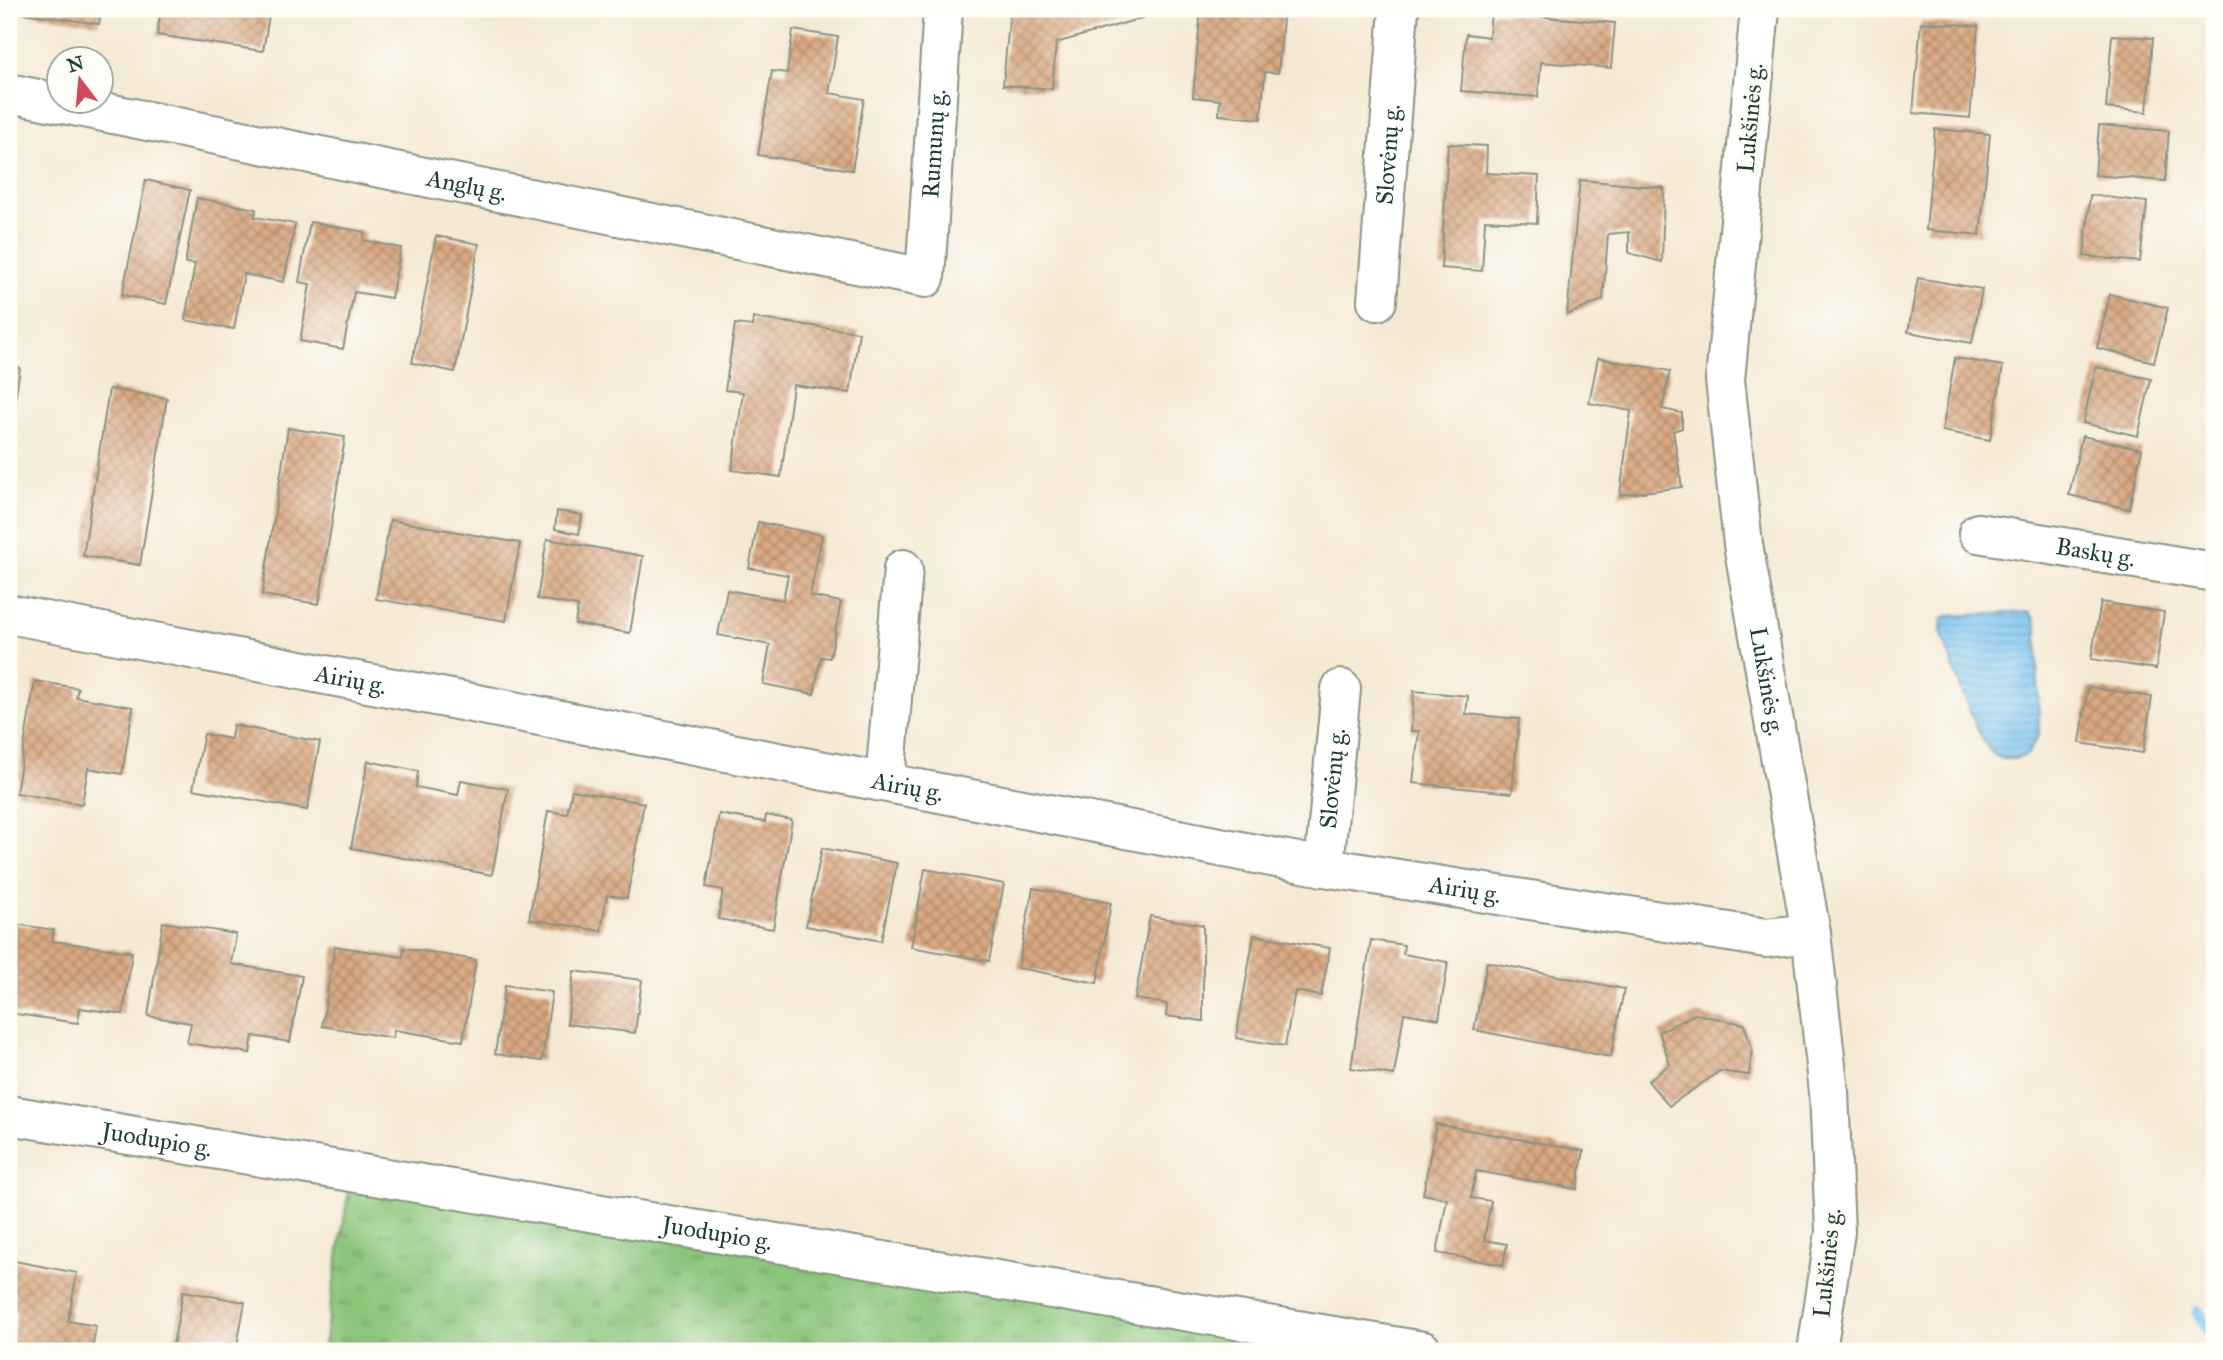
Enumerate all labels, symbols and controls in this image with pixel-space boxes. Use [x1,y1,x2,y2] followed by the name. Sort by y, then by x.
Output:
[46,46,116,116] north arrow
[65,51,86,77] text: N
[1730,62,1770,174] street label: Lukšinės g.
[915,88,953,199] street label: Rumunų g.
[1369,103,1407,206] street label: Slovėnų g.
[423,163,509,208] street label: Anglų g.
[2053,531,2137,574] street label: Baskų g.
[1743,624,1791,738] street label: Lukšinės g.
[311,658,389,701] street label: Airių g.
[1313,727,1352,830] street label: Slovėnų g.
[868,765,946,808] street label: Airių g.
[1426,869,1503,910] street label: Airių g.
[97,1115,214,1164] street label: Juodupio g.
[1806,1207,1848,1319] street label: Lukšinės g.
[657,1209,775,1257] street label: Juodupio g.

